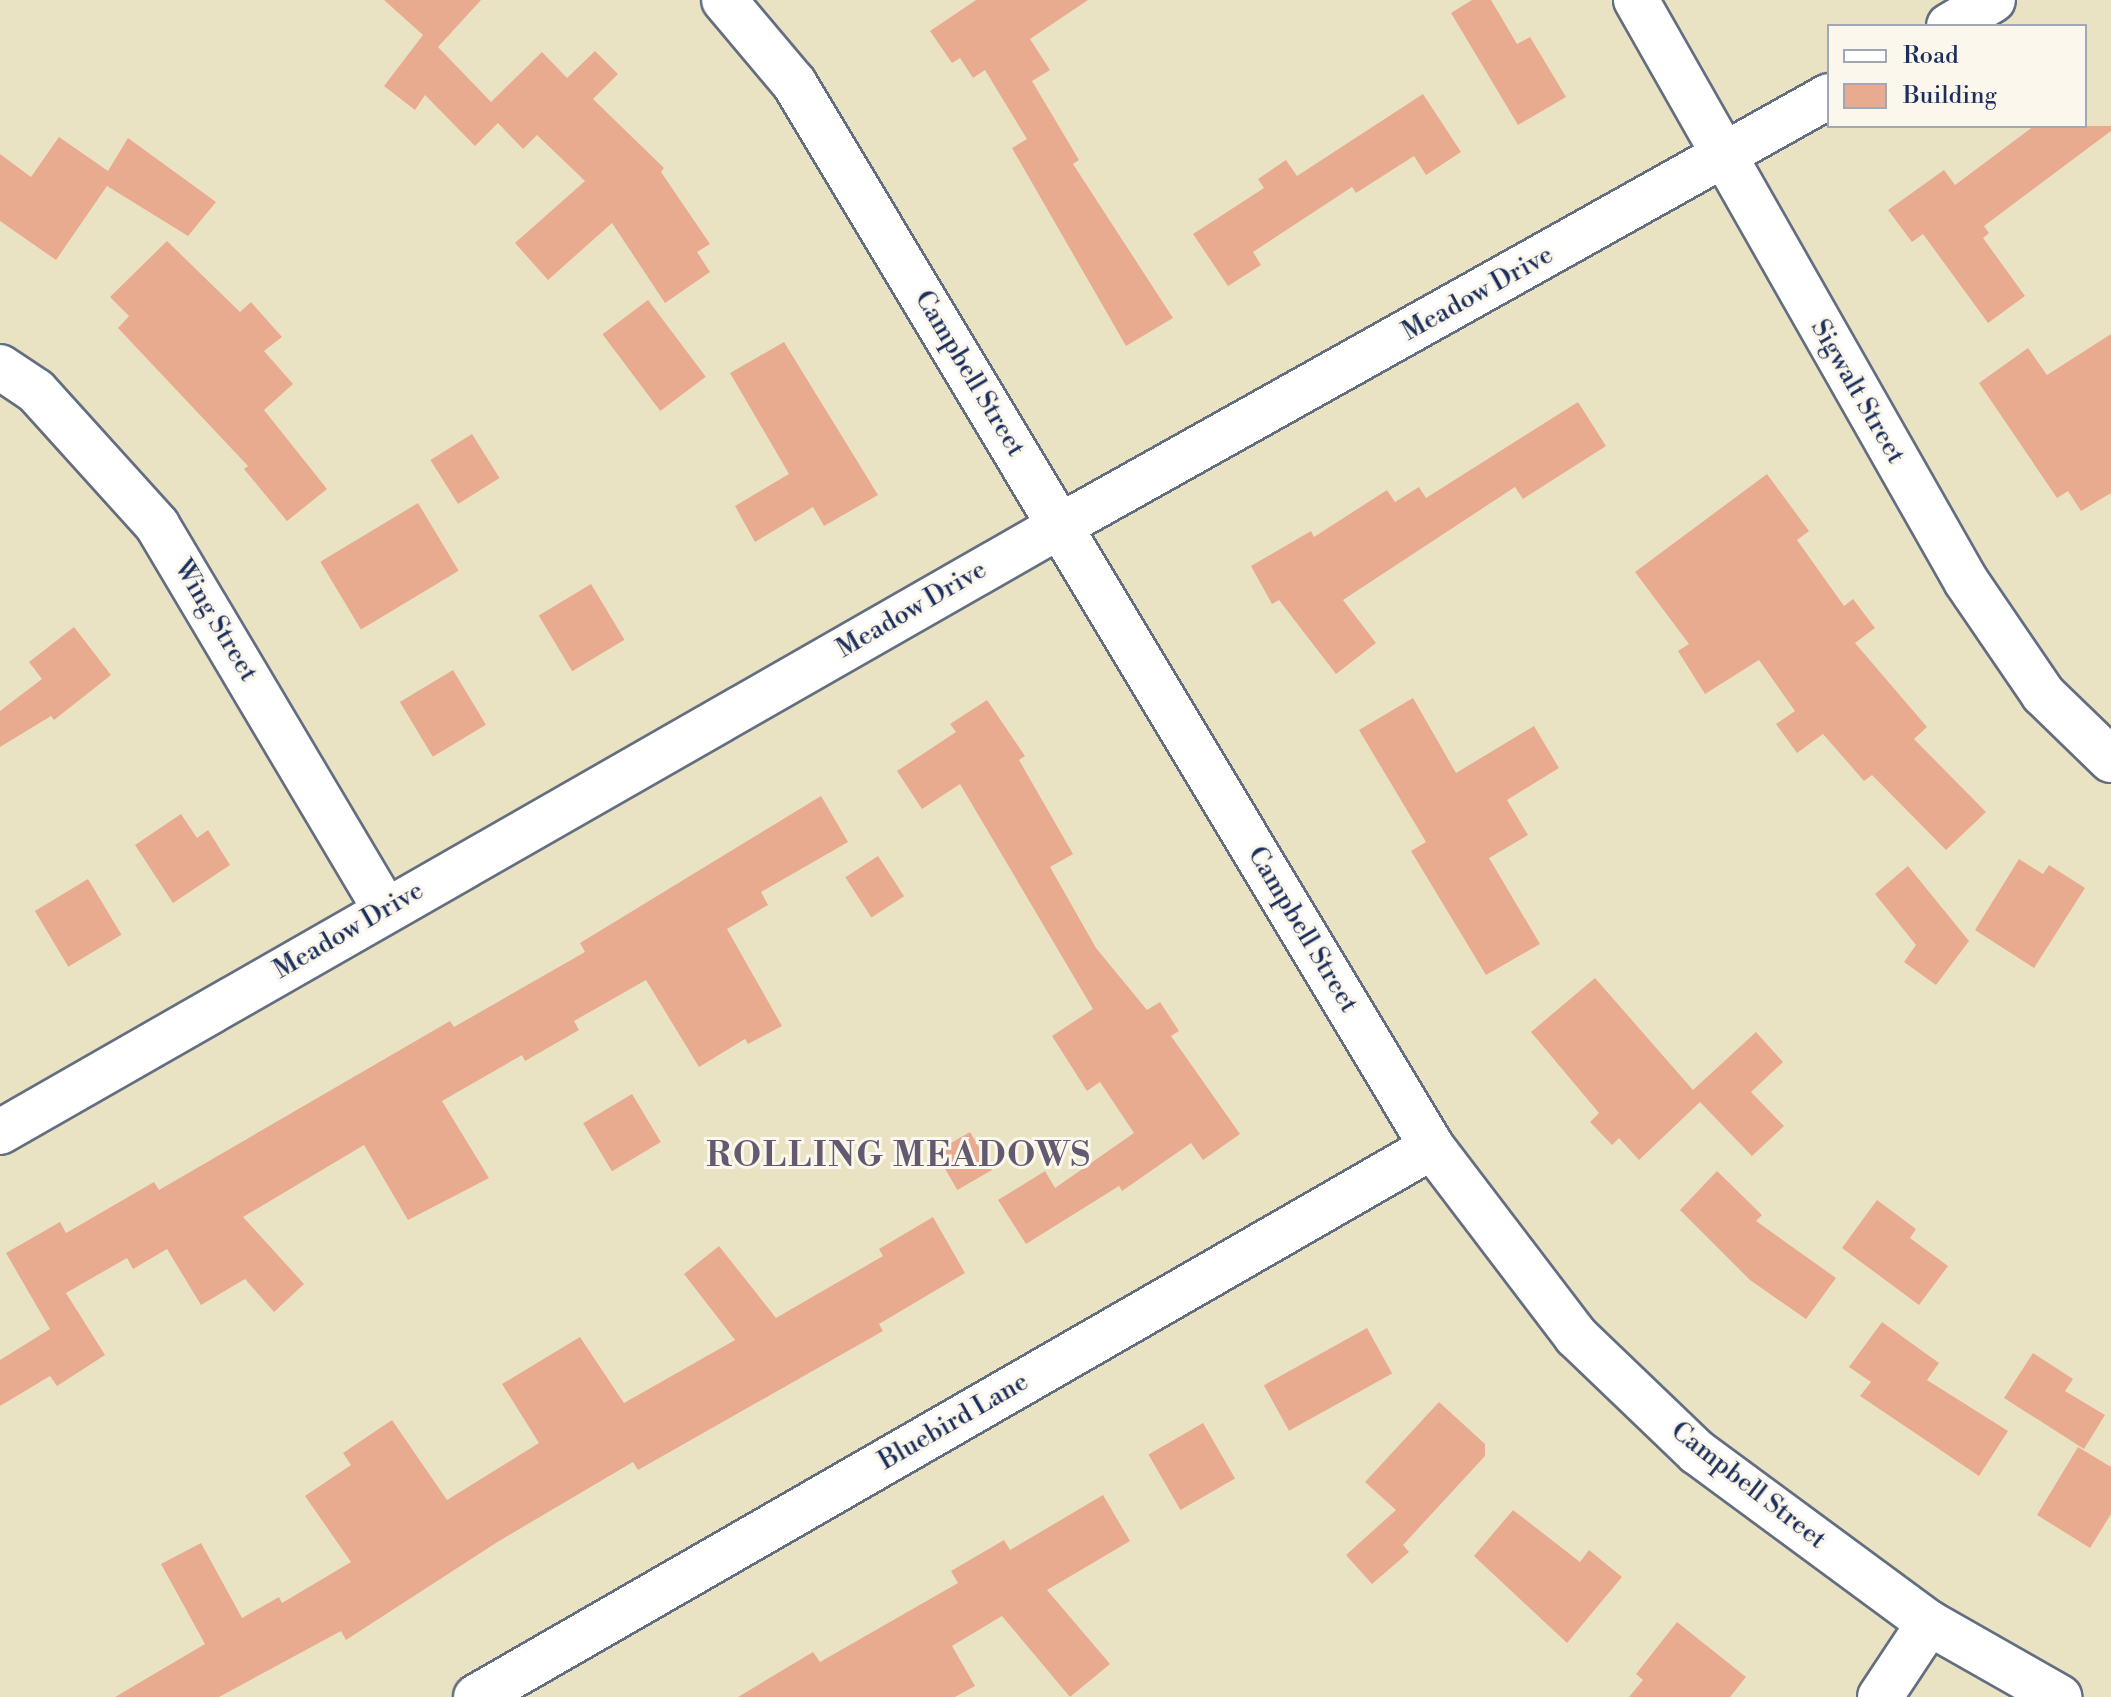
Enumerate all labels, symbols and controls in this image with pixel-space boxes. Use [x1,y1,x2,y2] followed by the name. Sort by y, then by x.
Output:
[1827,24,2087,128] legend
[1903,41,1959,71] text: Road
[1903,81,1997,111] text: Building
[1397,240,1559,348] street label: Meadow Drive
[907,285,1031,463] street label: Campbell Street
[1803,314,1911,470] street label: Sigwalt Street
[167,555,263,687] street label: Wing Street
[832,555,992,665] street label: Meadow Drive
[1240,841,1364,1019] street label: Campbell Street
[269,876,429,986] street label: Meadow Drive
[706,1137,1092,1177] district label: ROLLING MEADOWS
[874,1367,1034,1477] street label: Bluebird Lane
[1664,1416,1832,1556] street label: Campbell Street

